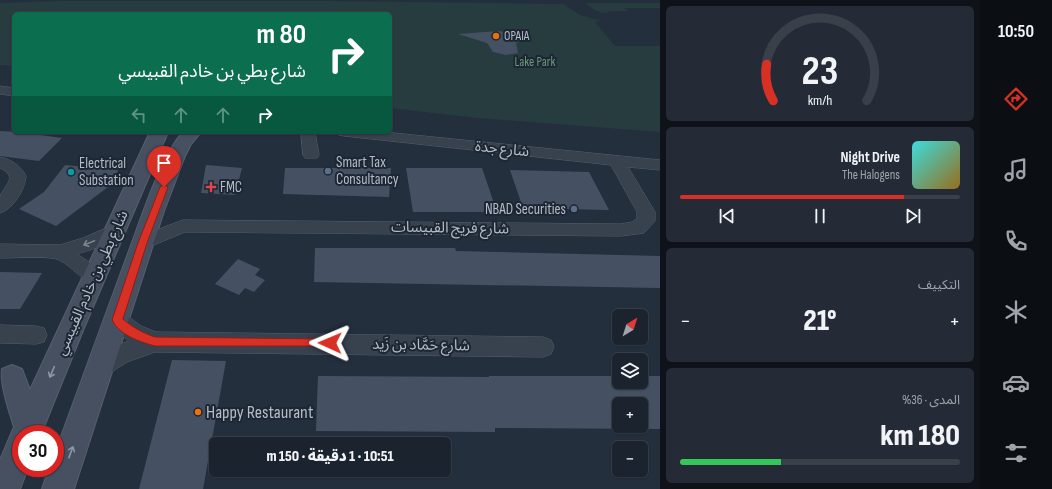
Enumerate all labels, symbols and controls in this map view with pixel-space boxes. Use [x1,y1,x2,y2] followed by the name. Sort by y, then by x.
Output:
[257,18,306,51] text: 80 m
[998,21,1034,42] text: 10:50
[320,28,372,80] icon: right
[504,28,530,44] place label: OPAIA
[491,31,501,41] marker: OPAIA
[802,47,838,96] text: 23
[515,54,555,70] park label: Lake Park
[118,61,306,82] text: شارع بطي بن خادم القبيسي
[1002,85,1030,113] icon: directions
[808,92,832,109] text: km/h
[128,104,150,126] icon: left
[170,104,192,126] icon: ahead
[212,104,234,126] icon: ahead
[254,104,276,126] icon: right
[474,137,530,163] street label: شارع جدة
[147,146,181,187] pin
[841,148,900,167] text: Night Drive
[153,152,175,174] icon: arrive
[336,153,399,189] place label: Smart Tax Consultancy
[79,154,134,190] place label: Electrical Substation
[1002,156,1030,184] icon: music
[323,166,333,176] marker: Smart Tax Consultancy
[66,167,76,177] marker: Electrical Substation
[842,167,900,183] text: The Halogens
[220,178,242,197] place label: FMC
[205,181,217,193] marker: FMC
[485,200,566,219] place label: NBAD Securities
[569,204,579,214] marker: NBAD Securities
[716,205,738,227] icon: previous
[809,205,831,227] icon: pause
[902,205,924,227] icon: next
[51,207,134,359] street label: شارع بطي بن خادم القبيسي
[391,217,509,241] street label: شارع فريج القبيسات
[1002,227,1030,255] icon: phone
[83,240,95,248] one-way arrow
[918,277,960,293] text: التكييف
[1002,298,1030,326] icon: climate
[803,303,837,339] text: 21°
[680,308,691,335] text: −
[949,308,960,335] text: +
[612,309,648,345] north arrow
[612,309,648,477] map controls
[309,322,351,364] position arrow
[372,335,470,357] street label: شارع حَمَّاد بن زَيد
[612,353,648,389] button: layers
[48,366,55,378] one-way arrow
[1002,369,1030,397] icon: car
[902,392,960,408] text: المدى · 36%
[612,397,648,433] button: +
[206,402,314,423] place label: Happy Restaurant
[193,407,203,417] marker: Happy Restaurant
[880,418,960,454] text: 180 km
[12,425,64,477] speed limit sign: 30
[1002,439,1030,467] icon: filters
[612,441,648,477] button: −
[68,446,75,459] one-way arrow
[266,447,394,466] text: 10:51 · 1 دقيقة · 150 m

